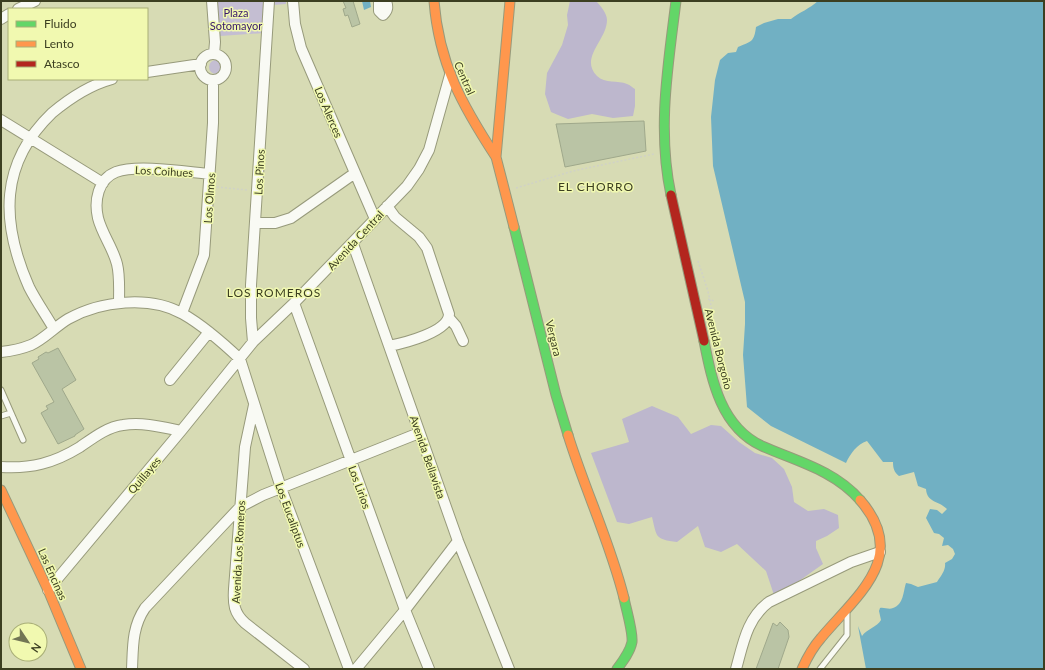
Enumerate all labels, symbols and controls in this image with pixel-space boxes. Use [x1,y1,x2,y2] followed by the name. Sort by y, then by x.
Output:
[210,6,262,32] park label: Plaza Sotomayor
[8,8,148,80] legend
[44,16,77,31] text: Fluido
[44,36,74,51] text: Lento
[44,56,80,71] text: Atasco
[452,59,478,97] street label: Central
[312,85,346,140] street label: Los Alerces
[251,149,267,195] street label: Los Pinos
[135,163,194,179] street label: Los Coihues
[201,172,217,224] street label: Los Olmos
[558,179,634,194] district label: EL CHORRO
[324,208,386,272] street label: Avenida Central
[227,285,321,300] district label: LOS ROMEROS
[703,307,735,391] street label: Avenida Borgoño
[543,319,565,357] street label: Vergara
[408,414,448,500] street label: Avenida Bellavista
[125,454,163,496] street label: Quillayes
[346,464,374,511] street label: Los Lirios
[273,481,309,549] street label: Los Eucaliptus
[229,500,247,604] street label: Avenida Los Romeros
[36,546,70,602] street label: Las Encinas
[8,622,48,662] north arrow
[29,641,44,655] text: N

